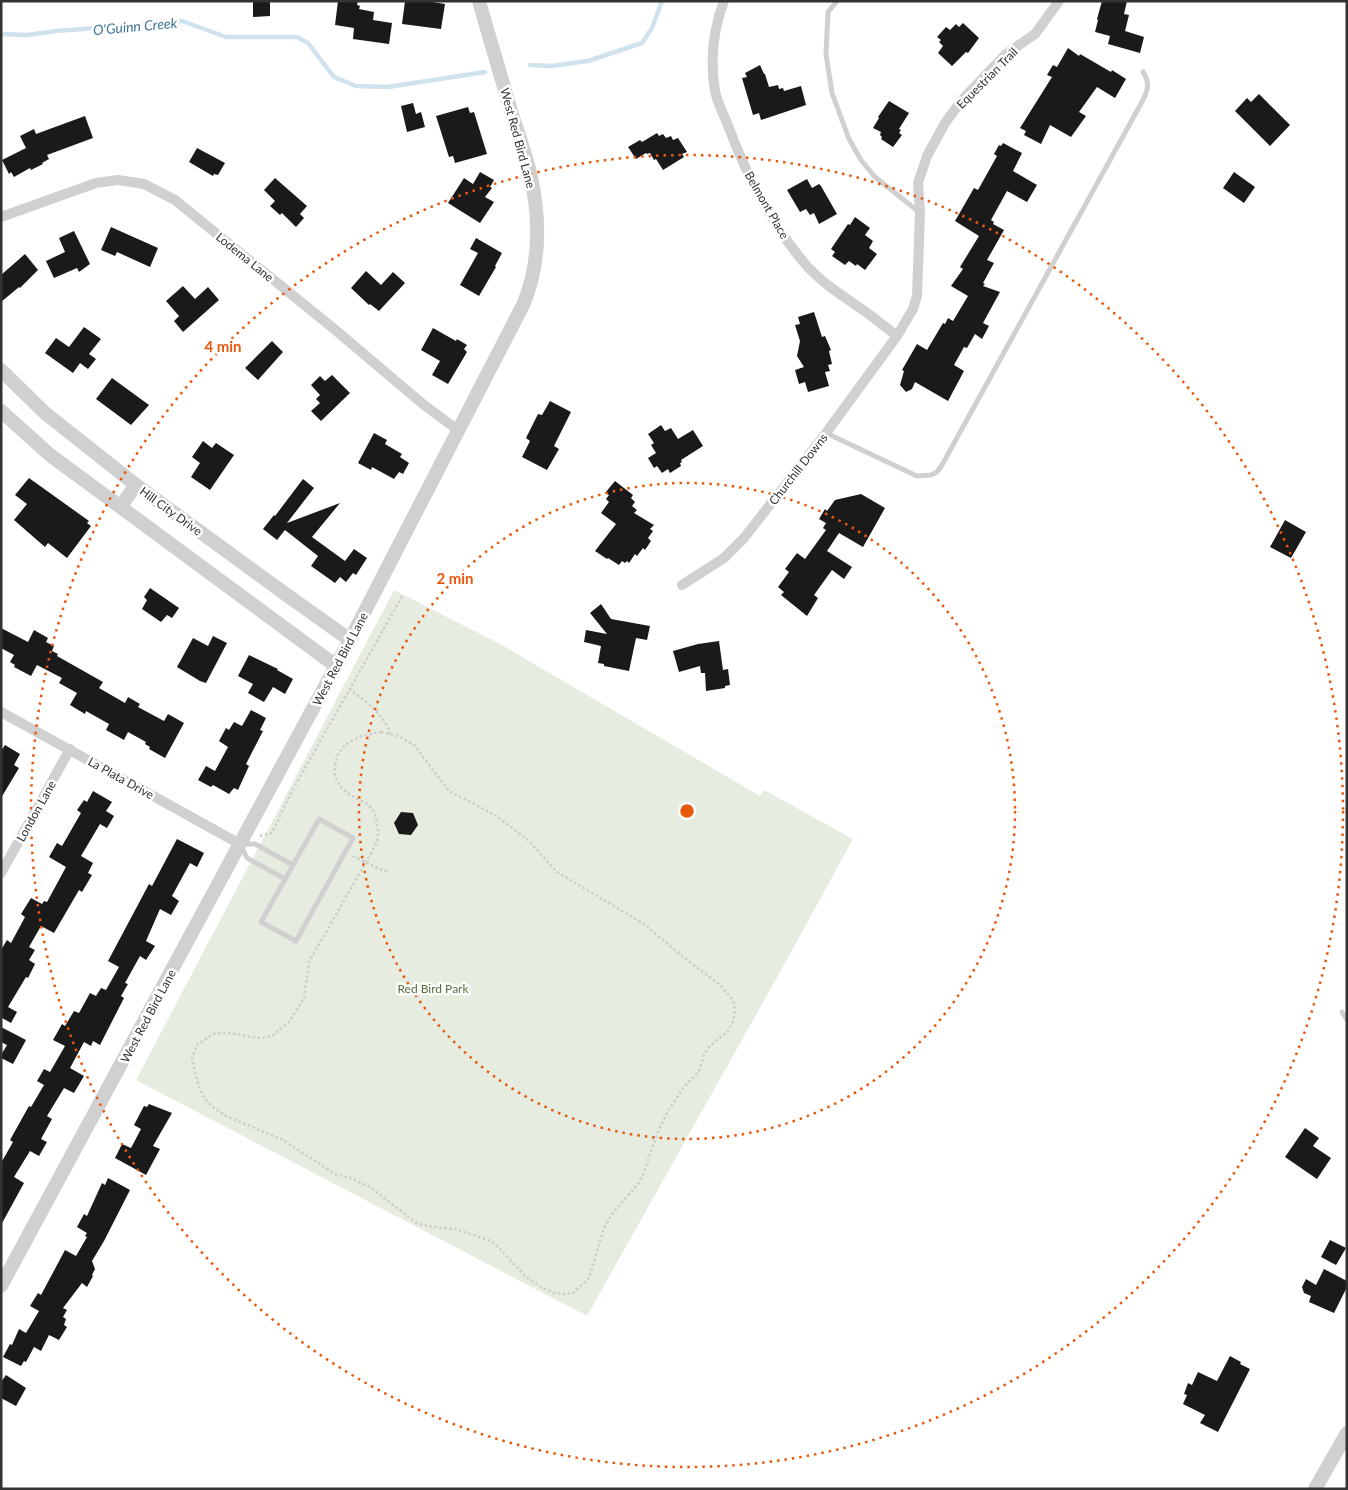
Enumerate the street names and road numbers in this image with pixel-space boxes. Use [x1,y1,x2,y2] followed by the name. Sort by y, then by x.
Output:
[953,44,1021,112] street label: Equestrian Trail
[497,86,539,190] street label: West Red Bird Lane
[742,169,792,241] street label: Belmont Place
[213,229,277,285] street label: Lodema Lane
[765,430,831,508] street label: Churchill Downs
[137,483,205,539] street label: Hill City Drive
[309,610,371,708] street label: West Red Bird Lane
[85,754,157,802] street label: La Plata Drive
[13,778,59,844] street label: London Lane
[117,967,179,1065] street label: West Red Bird Lane

